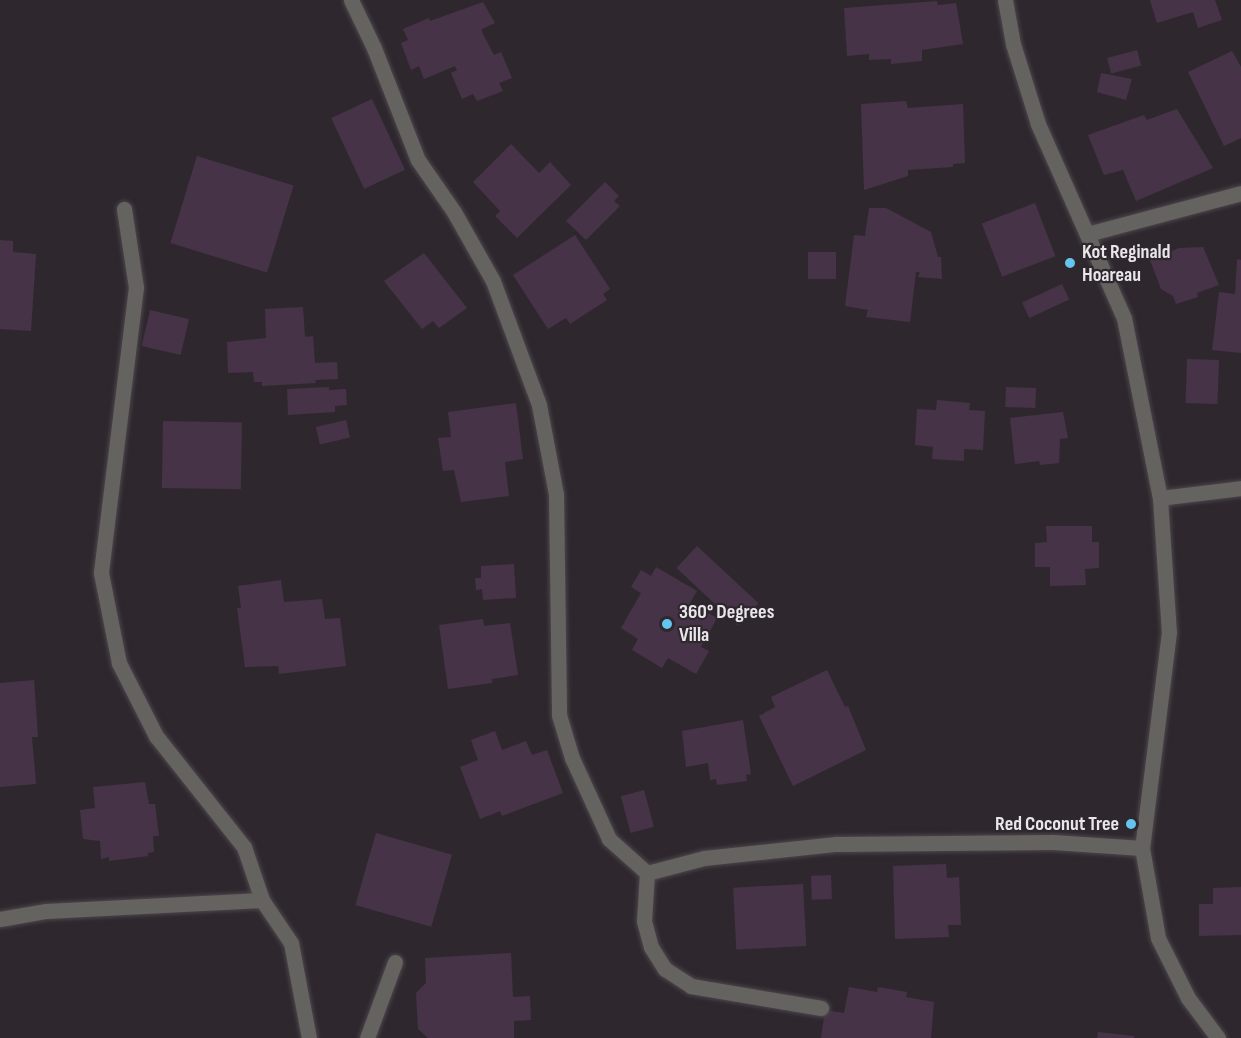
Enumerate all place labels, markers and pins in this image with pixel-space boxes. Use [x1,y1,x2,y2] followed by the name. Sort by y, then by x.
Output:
[1082,240,1170,287] place label: Kot Reginald Hoareau
[1063,256,1077,270] marker: Kot Reginald Hoareau
[679,600,774,647] place label: 360° Degrees Villa
[660,617,674,631] marker: 360° Degrees Villa
[995,812,1119,836] place label: Red Coconut Tree
[1124,817,1138,831] marker: Red Coconut Tree

